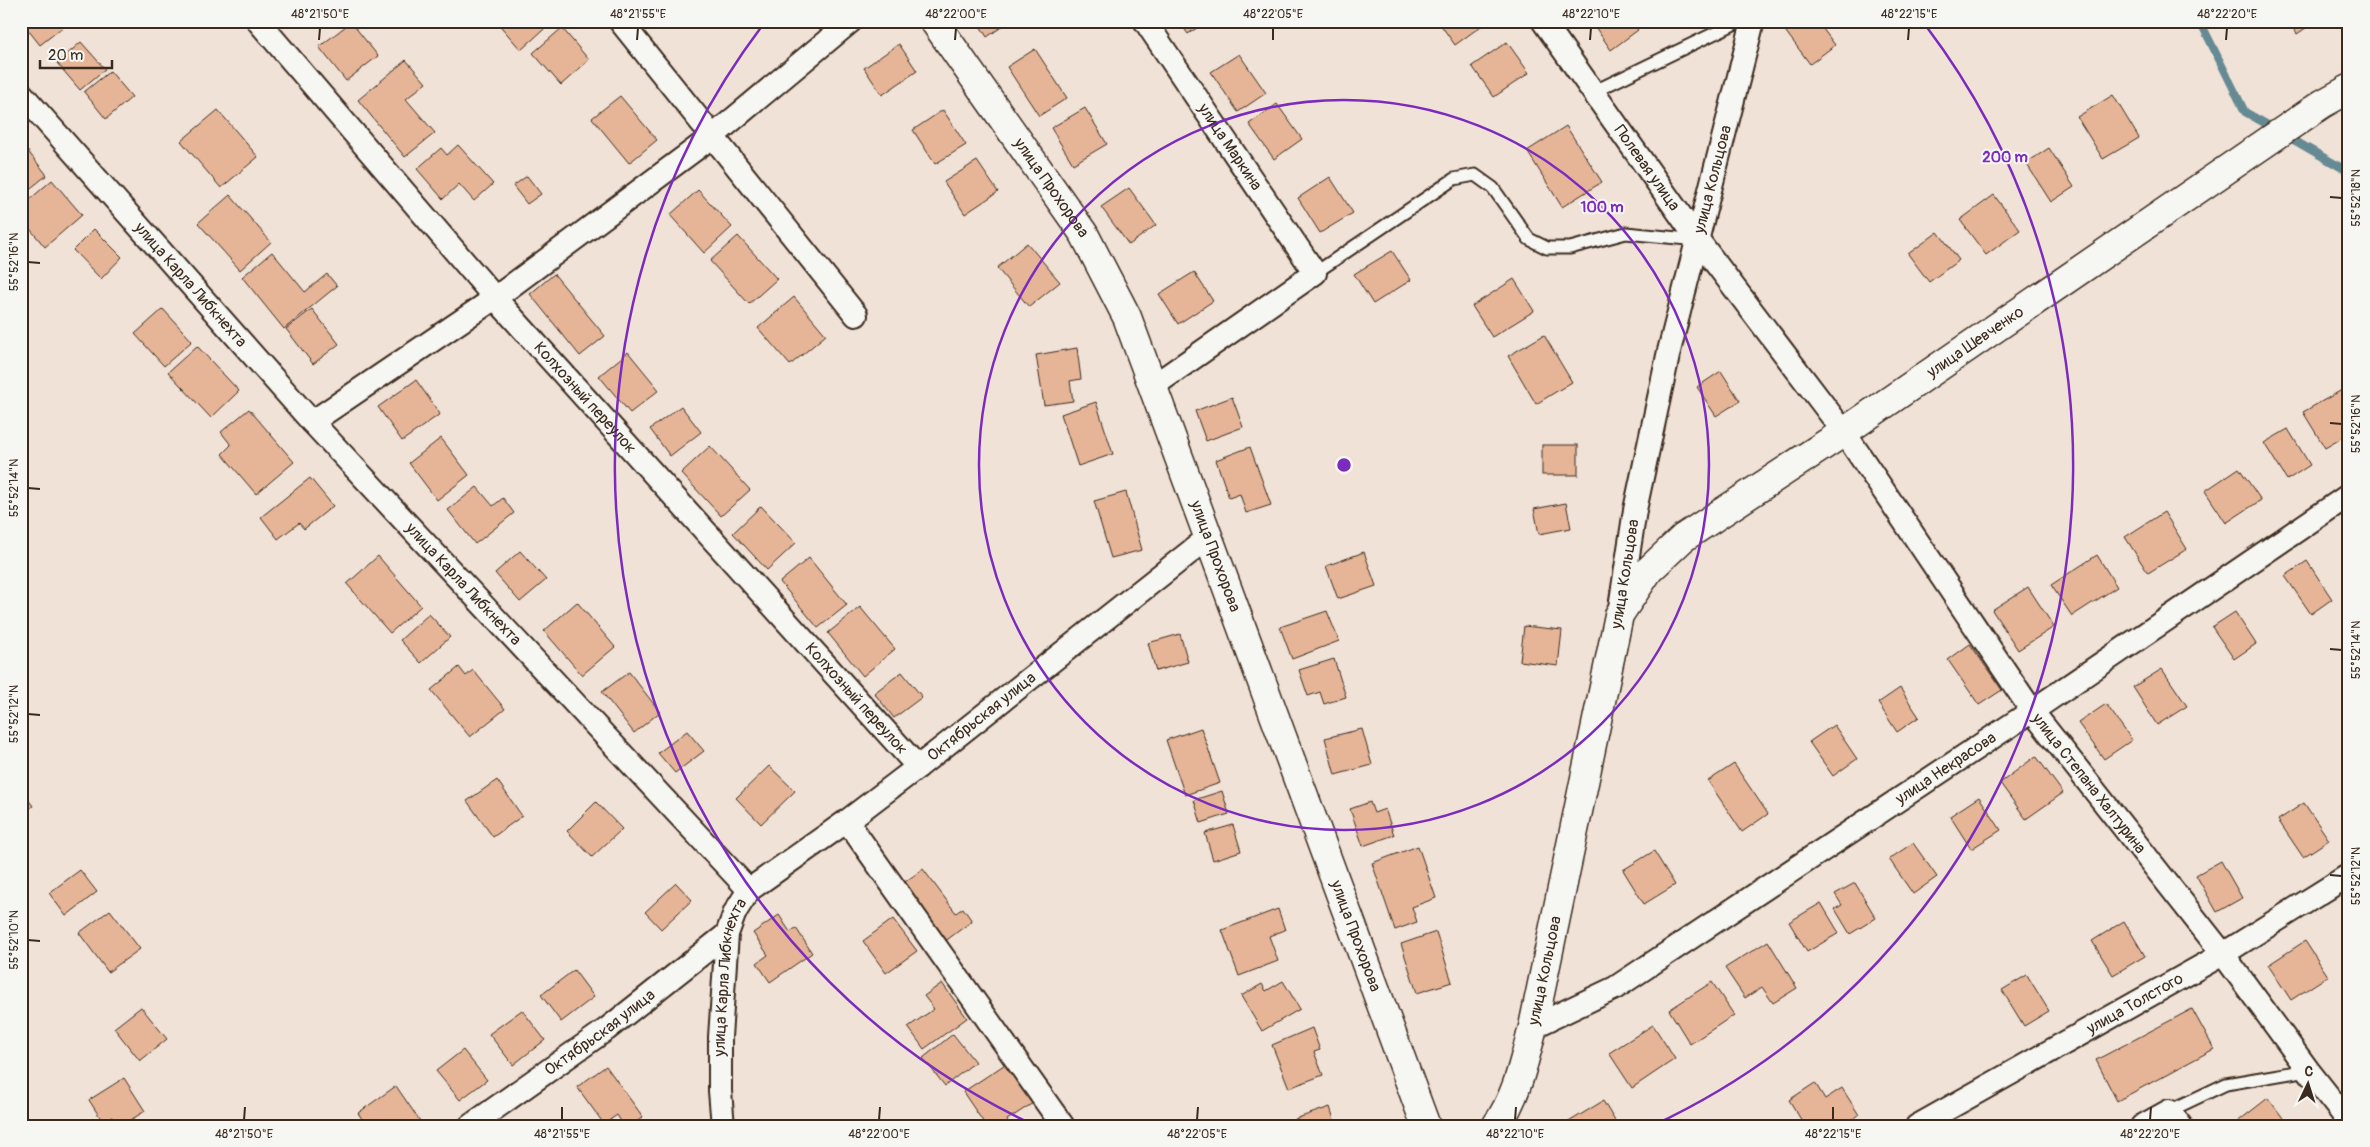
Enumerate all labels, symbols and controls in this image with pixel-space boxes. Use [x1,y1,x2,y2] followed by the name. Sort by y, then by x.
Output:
[291,7,349,22] text: 48°21'50"E
[610,7,666,22] text: 48°21'55"E
[925,7,987,22] text: 48°22'00"E
[1243,7,1303,22] text: 48°22'05"E
[1562,7,1620,22] text: 48°22'10"E
[1881,7,1937,22] text: 48°22'15"E
[2197,7,2257,22] text: 48°22'20"E
[40,38,112,70] scale bar
[48,46,83,65] text: 20 m
[1193,99,1266,194] street label: улица Маркина
[1610,121,1684,215] street label: Полевая улица
[1689,123,1736,236] street label: улица Кольцова
[1009,133,1093,241] street label: улица Прохорова
[1982,148,2028,167] text: 200 m
[2349,169,2364,227] text: 55°52'18"N
[1581,198,1623,217] text: 100 m
[129,217,251,351] street label: улица Карла Либкнехта
[7,233,22,291] text: 55°52'16"N
[1922,301,2028,383] street label: улица Шевченко
[530,338,641,458] street label: Колхозный переулок
[2349,395,2364,453] text: 55°52'16"N
[1335,456,1353,474] centre of rings
[7,459,22,517] text: 55°52'14"N
[1185,497,1245,615] street label: улица Прохорова
[401,518,525,650] street label: улица Карла Либкнехта
[1606,518,1644,631] street label: улица Кольцова
[2349,621,2364,679] text: 55°52'14"N
[801,639,912,759] street label: Колхозный переулок
[923,668,1040,766] street label: Октябрьская улица
[7,685,22,743] text: 55°52'12"N
[2027,708,2150,858] street label: улица Степана Халтурина
[1891,728,2000,809] street label: улица Некрасова
[2349,847,2364,905] text: 55°52'12"N
[1326,877,1386,995] street label: улица Прохорова
[710,894,751,1057] street label: улица Карла Либкнехта
[7,910,22,970] text: 55°52'10"N
[1523,914,1566,1028] street label: улица Кольцова
[2082,968,2187,1039] street label: улица Толстого
[541,985,659,1080] street label: Октябрьская улица
[2282,1060,2332,1110] north arrow
[2304,1063,2314,1080] text: С
[215,1127,273,1142] text: 48°21'50"E
[534,1127,590,1142] text: 48°21'55"E
[848,1127,910,1142] text: 48°22'00"E
[1167,1127,1227,1142] text: 48°22'05"E
[1486,1127,1544,1142] text: 48°22'10"E
[1805,1127,1861,1142] text: 48°22'15"E
[2120,1127,2180,1142] text: 48°22'20"E

